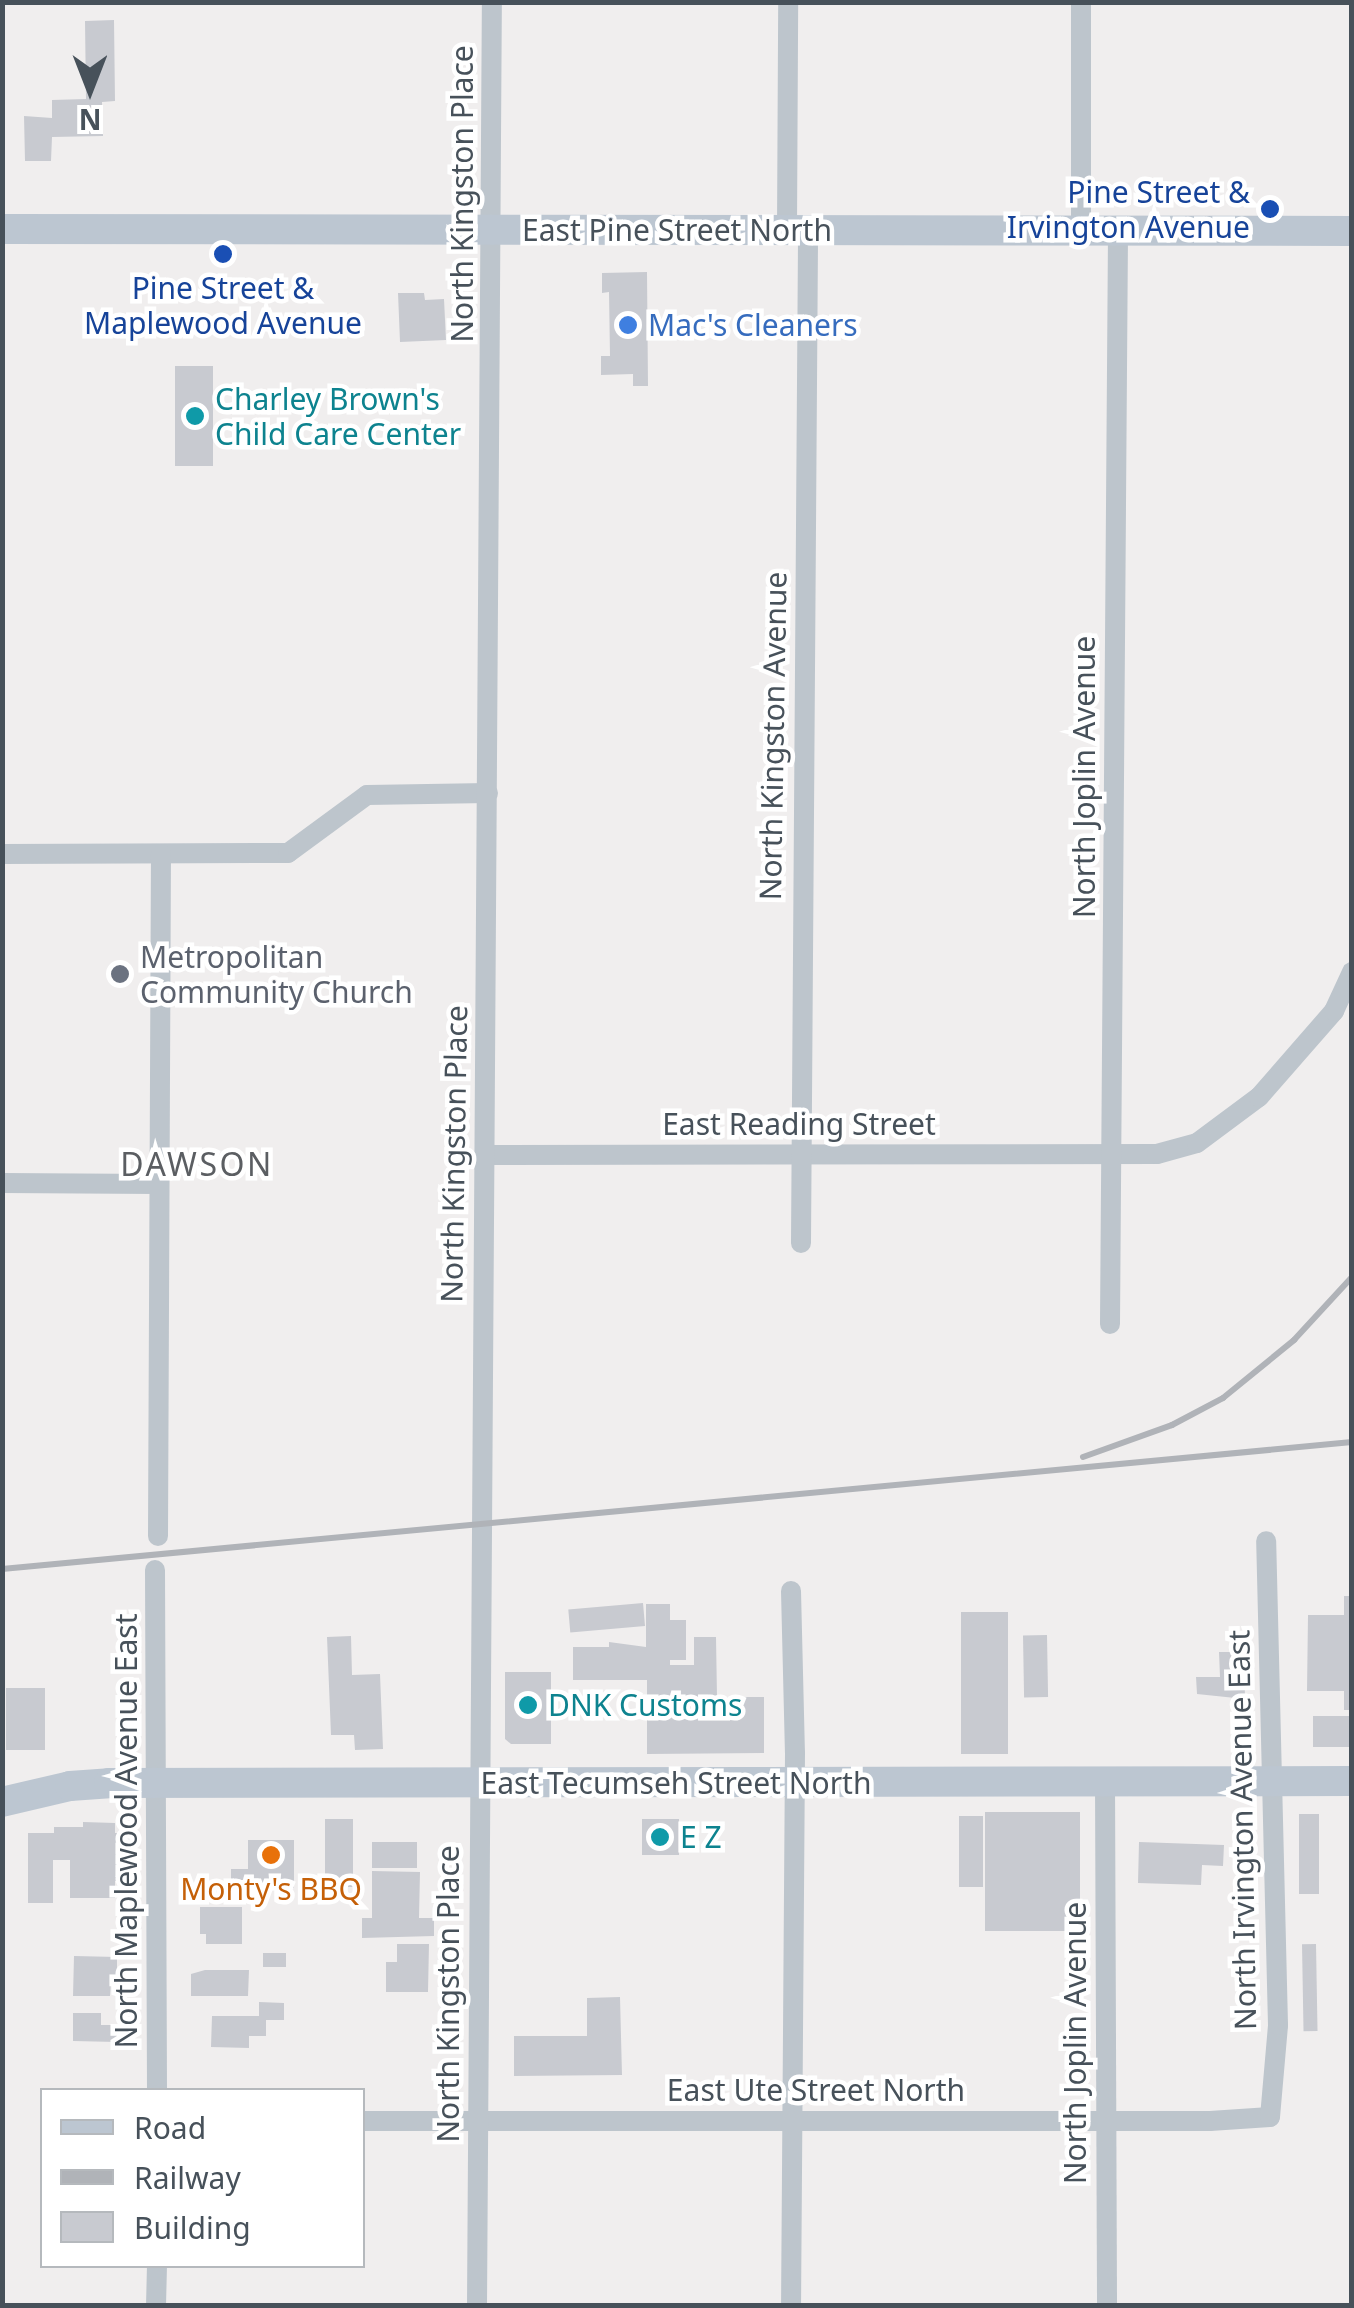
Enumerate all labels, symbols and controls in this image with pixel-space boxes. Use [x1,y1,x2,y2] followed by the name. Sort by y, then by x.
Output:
[40,40,140,140] north arrow
[444,45,480,343] street label: North Kingston Place
[79,101,101,139] text: N
[1007,174,1250,244] place label: Pine Street & Irvington Avenue
[1259,198,1281,220] marker: Pine Street & Irvington Avenue
[522,212,832,248] street label: East Pine Street North
[212,243,234,265] marker: Pine Street & Maplewood Avenue
[84,270,362,340] place label: Pine Street & Maplewood Avenue
[648,307,858,343] place label: Mac's Cleaners
[617,314,639,336] marker: Mac's Cleaners
[215,381,461,452] place label: Charley Brown's Child Care Center
[184,405,206,427] marker: Charley Brown's Child Care Center
[752,571,794,901] street label: North Kingston Avenue
[1066,636,1102,918] street label: North Joplin Avenue
[140,939,413,1010] place label: Metropolitan Community Church
[109,963,131,985] marker: Metropolitan Community Church
[433,1005,475,1303] street label: North Kingston Place
[662,1106,936,1142] street label: East Reading Street
[120,1145,274,1183] district label: DAWSON
[108,1613,144,2049] street label: North Maplewood Avenue East
[1221,1630,1263,2030] street label: North Irvington Avenue East
[548,1687,742,1723] place label: DNK Customs
[517,1694,539,1716] marker: DNK Customs
[481,1765,871,1801] street label: East Tecumseh Street North
[680,1819,722,1855] place label: E Z
[649,1826,671,1848] marker: E Z
[260,1844,282,1866] marker: Monty's BBQ
[430,1845,466,2143] street label: North Kingston Place
[180,1871,362,1907] place label: Monty's BBQ
[1057,1902,1093,2184] street label: North Joplin Avenue
[667,2072,965,2108] street label: East Ute Street North
[40,2088,365,2268] legend
[134,2107,206,2148] text: Road
[134,2157,241,2198] text: Railway
[134,2207,251,2248] text: Building

